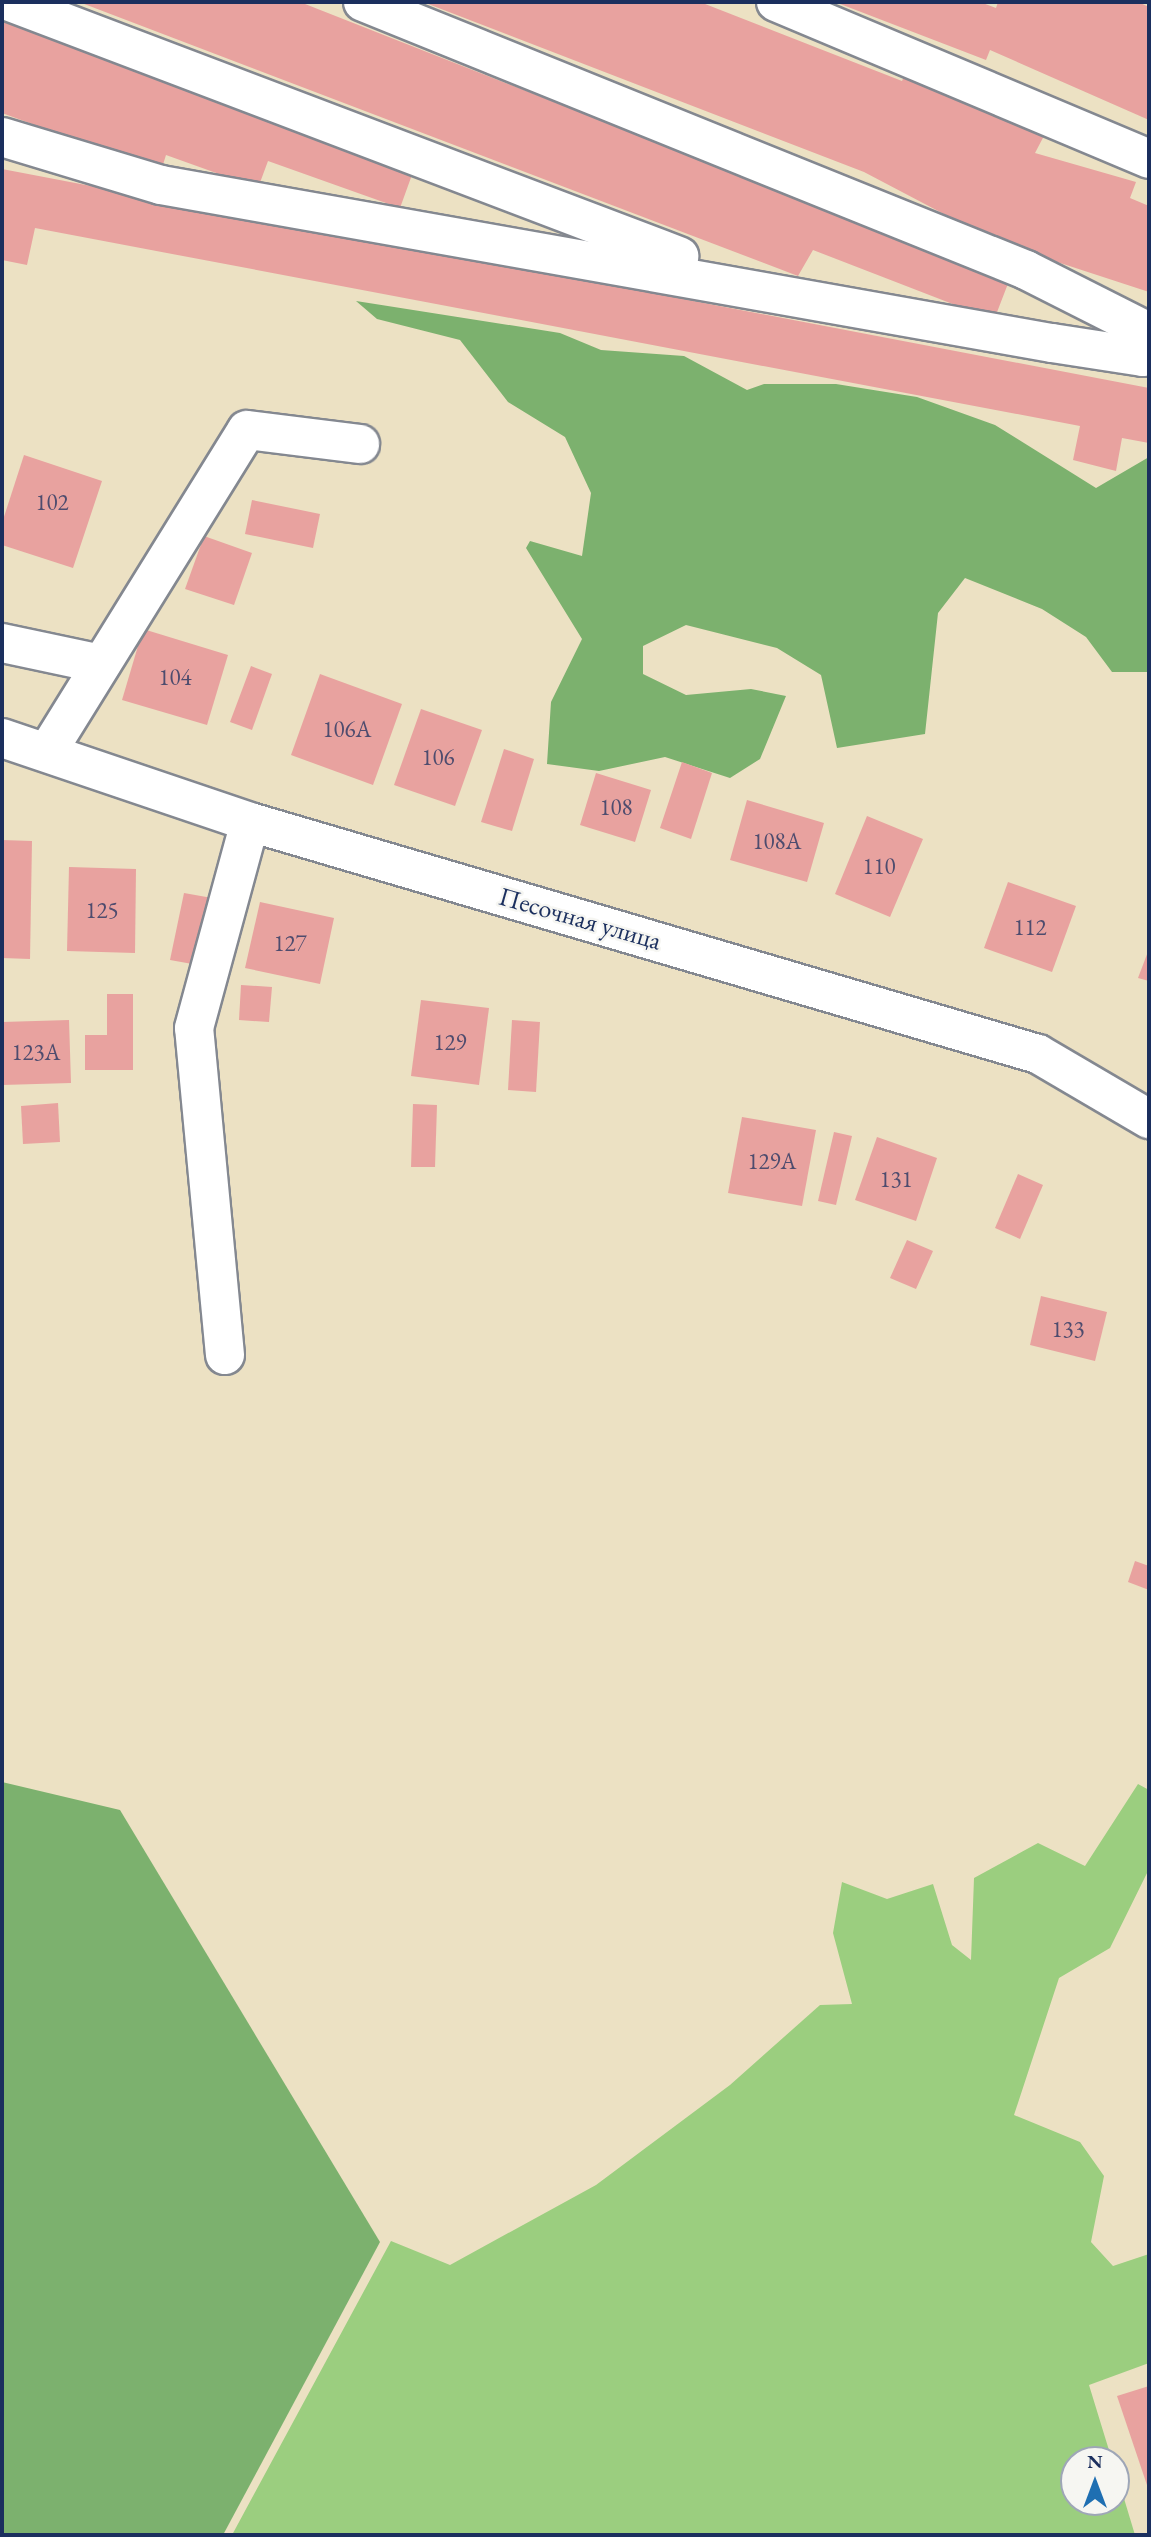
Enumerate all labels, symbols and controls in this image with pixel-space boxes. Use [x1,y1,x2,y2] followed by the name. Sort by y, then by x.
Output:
[35,488,69,516] house number: 102
[158,663,192,691] house number: 104
[322,715,372,743] house number: 106А
[421,743,455,771] house number: 106
[599,793,633,821] house number: 108
[752,827,802,855] house number: 108А
[862,852,896,880] house number: 110
[495,881,665,957] street label: Песочная улица
[85,896,119,924] house number: 125
[1013,913,1047,941] house number: 112
[273,929,307,957] house number: 127
[433,1028,467,1056] house number: 129
[11,1038,61,1066] house number: 123А
[747,1147,797,1175] house number: 129А
[879,1165,913,1193] house number: 131
[1051,1315,1085,1343] house number: 133
[1060,2446,1130,2516] north arrow
[1087,2449,1103,2474] text: N

